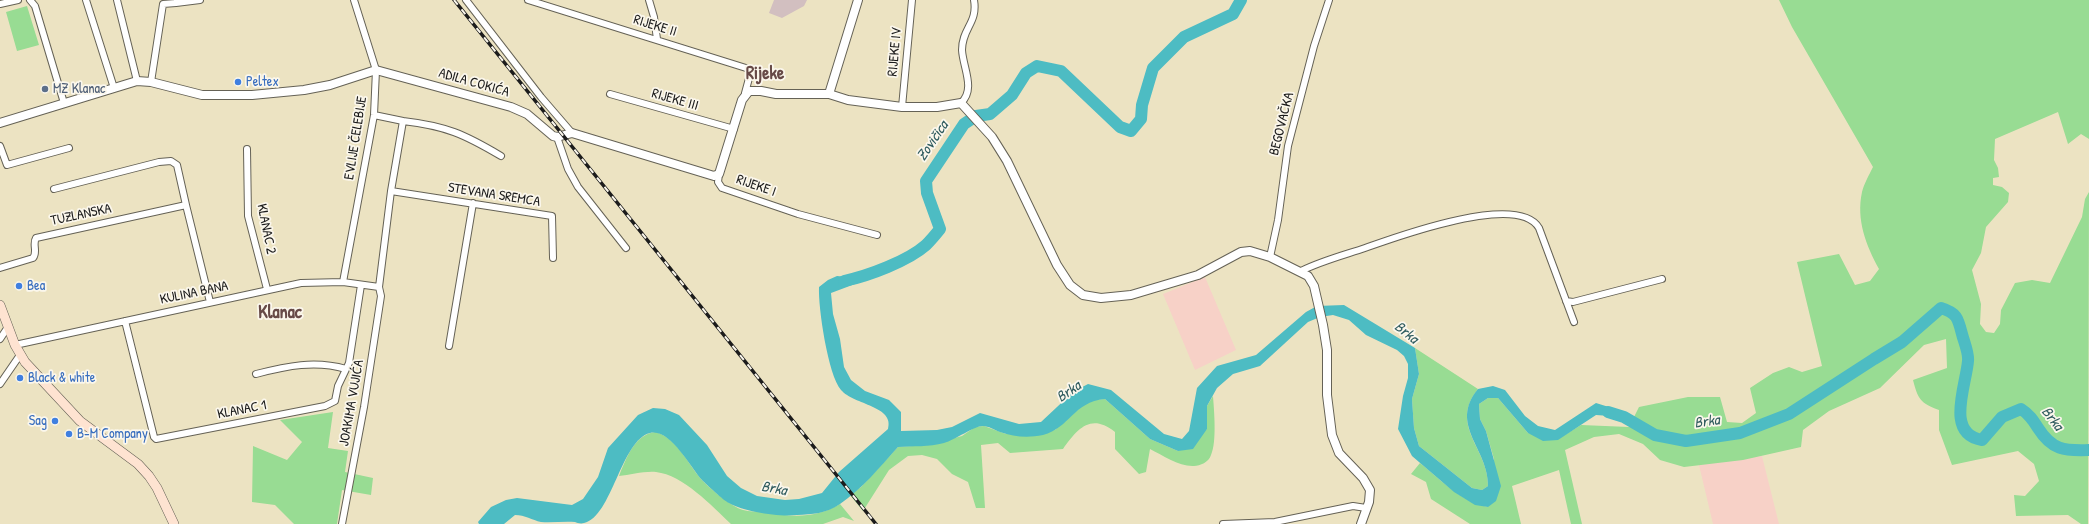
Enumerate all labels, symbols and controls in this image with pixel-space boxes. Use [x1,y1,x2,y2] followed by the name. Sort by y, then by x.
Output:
[631,11,679,41] street label: RIJEKE II
[885,27,905,77] street label: RIJEKE IV
[746,63,784,85] district label: Rijeke
[437,65,511,101] street label: ADILA COKIĆA
[246,74,279,90] place label: Peltex
[233,77,243,87] marker: Peltex
[53,81,105,97] place label: MZ Klanac
[40,84,50,94] marker: MZ Klanac
[650,85,700,115] street label: RIJEKE III
[1266,91,1298,157] street label: BEGOVAČKA
[341,95,371,181] street label: EVLIJE ČELEBIJE
[913,118,953,164] water label: Zovičica
[734,171,778,201] street label: RIJEKE I
[447,179,541,211] street label: STEVANA SREMCA
[49,200,113,230] street label: TUZLANSKA
[253,202,279,256] street label: KLANAC 2
[27,278,45,294] place label: Bea
[158,278,230,308] street label: KULINA BANA
[14,281,24,291] marker: Bea
[258,302,302,324] district label: Klanac
[1390,318,1422,348] water label: Brka
[336,359,368,447] street label: JOAKIMA VUJIĆA
[28,370,95,386] place label: Black & white
[15,373,25,383] marker: Black & white
[1053,377,1085,407] water label: Brka
[216,397,268,423] street label: KLANAC 1
[2037,403,2067,435] water label: Brka
[1693,411,1721,433] water label: Brka
[29,413,47,429] place label: Sag
[50,416,60,426] marker: Sag
[77,426,148,442] place label: B-M Company
[64,429,74,439] marker: B-M Company
[760,478,788,500] water label: Brka

